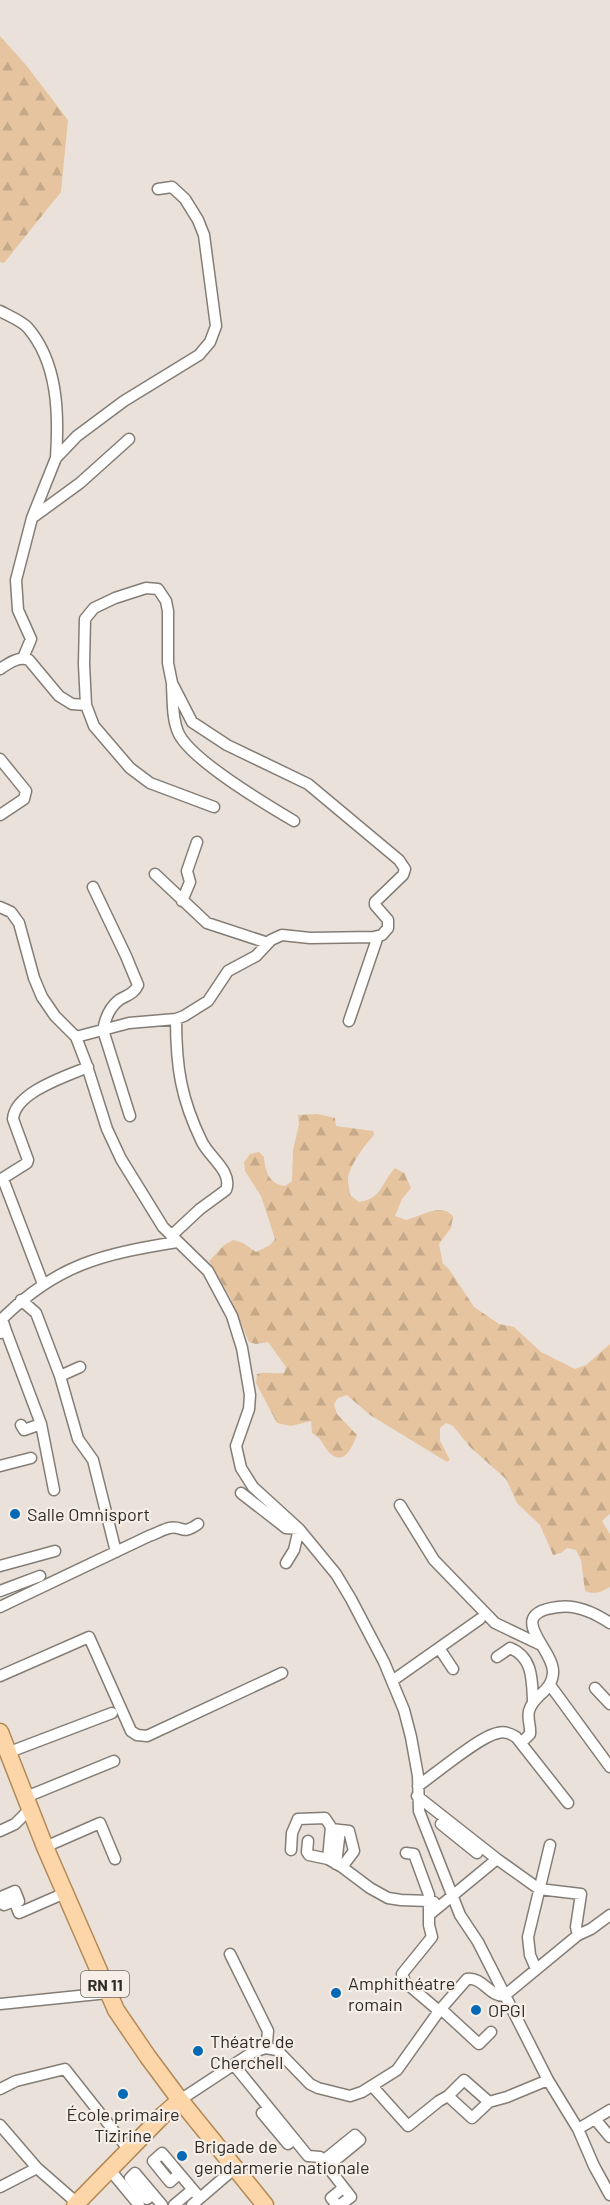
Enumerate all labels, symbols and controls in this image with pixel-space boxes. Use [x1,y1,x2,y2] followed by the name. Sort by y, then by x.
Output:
[27,1503,150,1525] place label: Salle Omnisport
[8,1507,22,1521] marker: Salle Omnisport
[81,1971,129,1997] road number: RN 11
[348,1972,455,2015] place label: Amphithéatre romain
[329,1986,343,2000] marker: Amphithéatre romain
[488,1999,526,2021] place label: OPGI
[469,2003,483,2017] marker: OPGI
[210,2030,294,2073] place label: Théatre de Cherchell
[191,2044,205,2058] marker: Théatre de Cherchell
[116,2087,130,2101] marker: École primaire Tizirine
[66,2103,180,2146] place label: École primaire Tizirine
[194,2135,369,2178] place label: Brigade de gendarmerie nationale
[175,2149,189,2163] marker: Brigade de gendarmerie nationale

